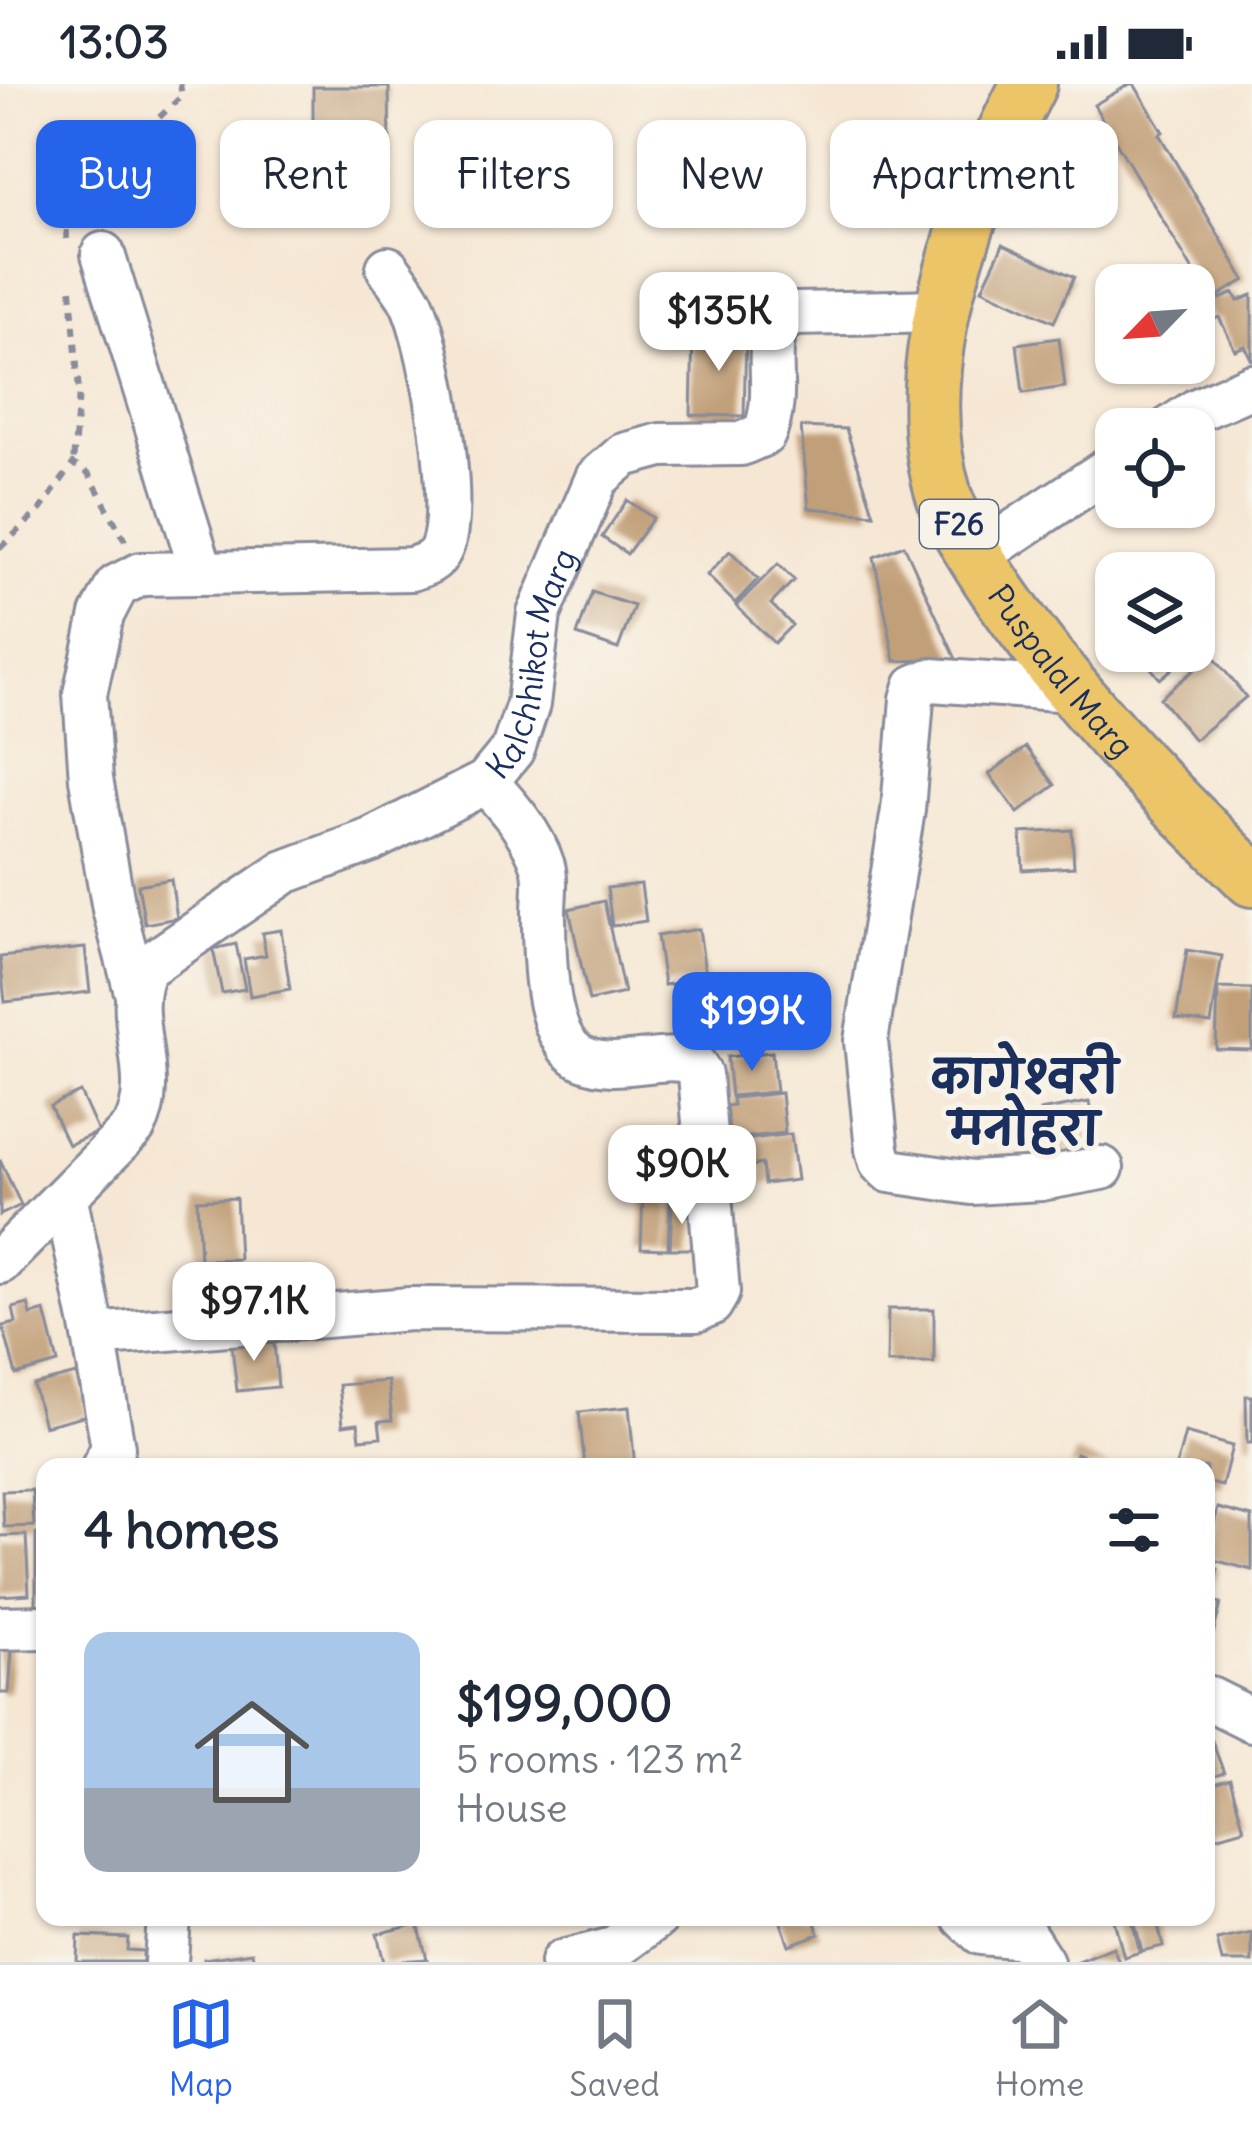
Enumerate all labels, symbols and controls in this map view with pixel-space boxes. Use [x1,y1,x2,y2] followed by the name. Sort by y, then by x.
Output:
[60,14,169,70] text: 13:03
[36,120,196,228] chip: Buy
[220,120,390,228] chip: Rent
[414,120,613,228] chip: Filters
[637,120,806,228] chip: New
[830,120,1118,228] chip: Apartment
[1095,264,1215,384] north arrow
[1095,264,1215,672] map controls
[635,272,803,374] pin: $135K
[666,286,772,335] text: $135K
[1095,408,1215,528] button: locate
[920,500,998,548] road number: F26
[476,542,585,787] street label: Kalchhikot Marg
[1095,552,1215,672] button: layers
[979,576,1143,766] street label: Puspalal Marg
[668,972,836,1074] pin: $199K
[699,986,805,1035] text: $199K
[930,1041,1122,1157] district label: कागेश्वरी मनोहरा
[611,1125,753,1227] pin: $90K
[635,1139,729,1188] text: $90K
[156,1262,352,1364] pin: $97.1K
[199,1276,309,1325] text: $97.1K
[1101,1497,1167,1563] icon: filters
[84,1498,279,1562] text: 4 homes
[456,1671,673,1735] text: $199,000
[180,1680,324,1824] icon: home
[456,1735,743,1784] text: 5 rooms · 123 m²
[456,1784,567,1833] text: House
[168,1991,234,2105] tab: Map
[569,1991,660,2105] tab: Saved
[995,1991,1084,2105] tab: Home

